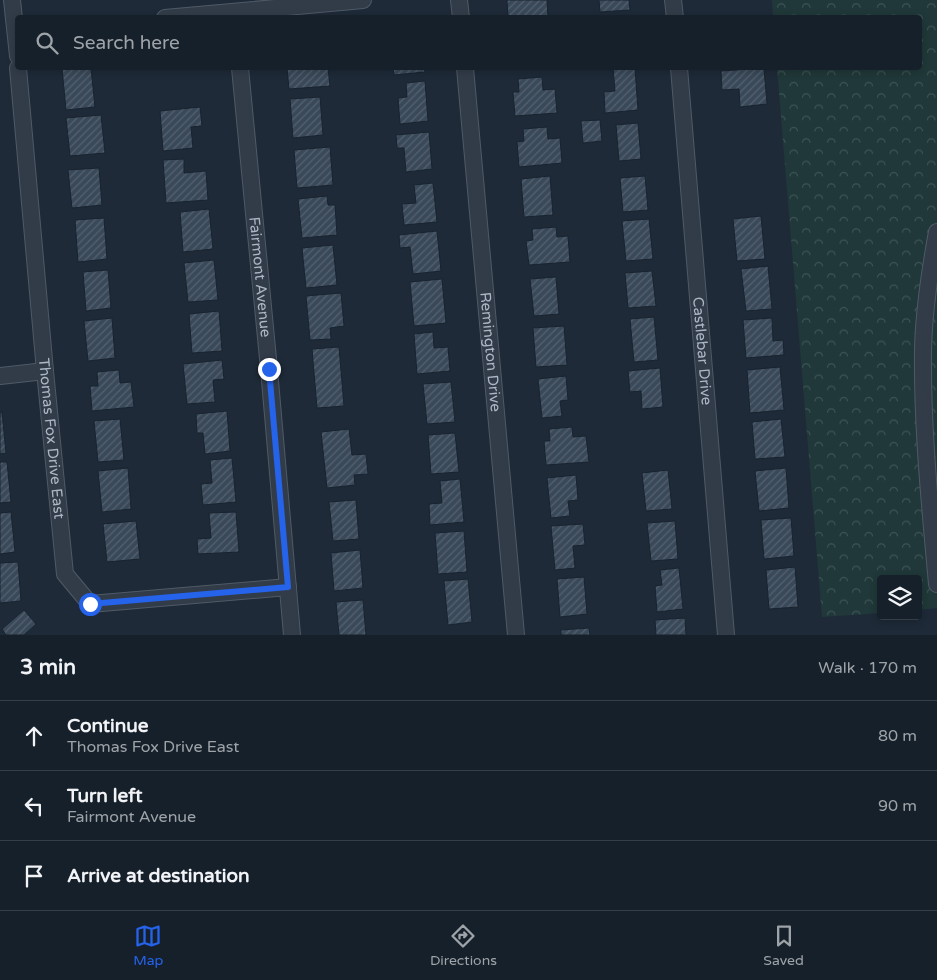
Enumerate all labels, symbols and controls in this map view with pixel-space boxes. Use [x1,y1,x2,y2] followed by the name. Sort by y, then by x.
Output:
[15,15,922,70] search box
[33,29,61,57] icon: search
[73,32,180,54] text: Search here
[245,216,275,338] street label: Fairmont Avenue
[476,291,505,412] street label: Remington Drive
[689,296,716,406] street label: Castlebar Drive
[35,357,69,520] street label: Thomas Fox Drive East
[258,358,281,381] route end
[877,575,922,620] map controls
[877,575,922,620] button: layers
[79,593,102,616] route start
[20,655,76,680] text: 3 min
[818,658,917,678] text: Walk · 170 m
[67,715,149,737] text: Continue
[20,722,48,750] icon: ahead
[878,726,917,746] text: 80 m
[67,737,239,757] text: Thomas Fox Drive East
[67,785,143,807] text: Turn left
[20,792,48,820] icon: left
[878,796,917,816] text: 90 m
[67,807,196,827] text: Fairmont Avenue
[20,862,48,890] icon: arrive
[67,865,250,887] text: Arrive at destination
[133,922,163,969] tab: Map
[430,922,497,969] tab: Directions
[763,922,804,969] tab: Saved

